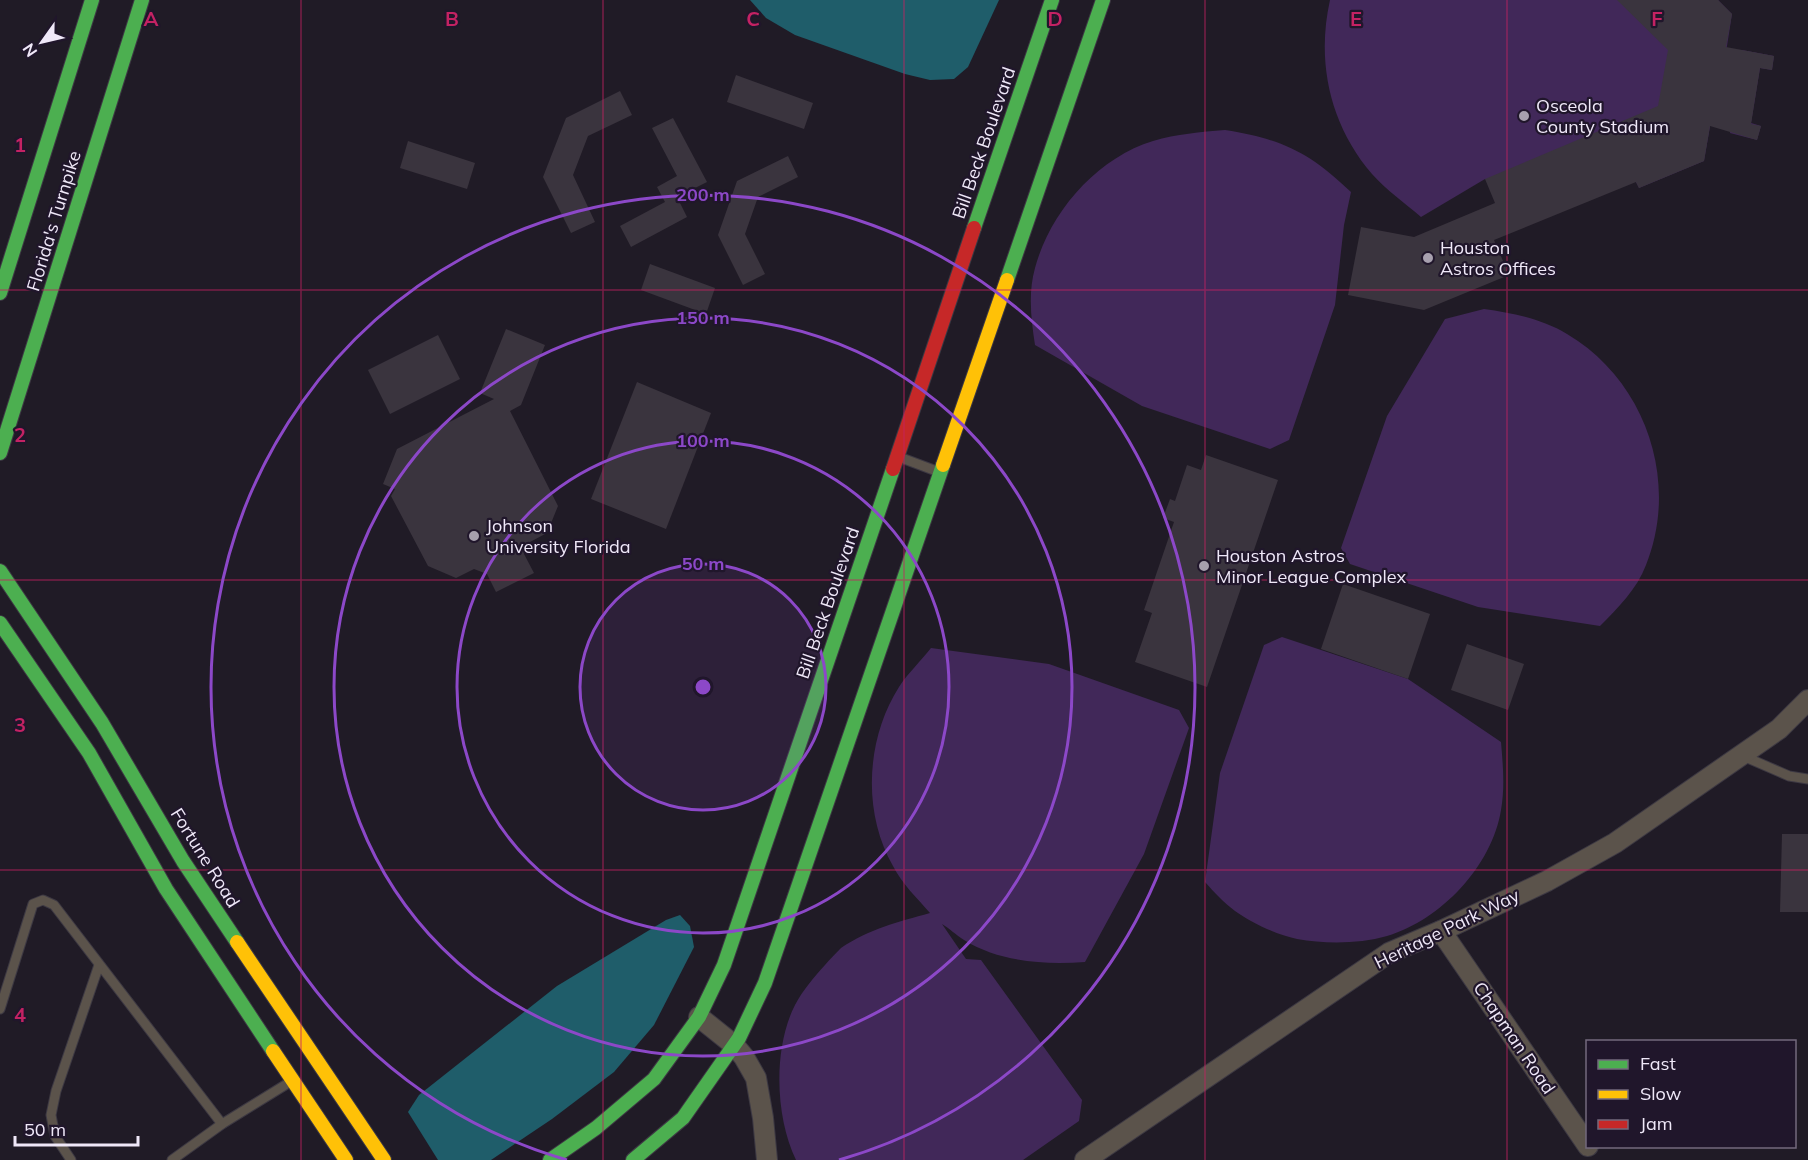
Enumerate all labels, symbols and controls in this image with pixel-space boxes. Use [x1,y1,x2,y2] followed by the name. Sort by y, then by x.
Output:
[144,6,159,31] text: A
[445,6,459,31] text: B
[746,6,760,31] text: C
[1047,6,1063,31] text: D
[1350,6,1362,31] text: E
[1651,6,1663,31] text: F
[12,12,72,72] north arrow
[18,40,41,61] text: N
[947,64,1020,222] street label: Bill Beck Boulevard
[1536,94,1669,138] place label: Osceola County Stadium
[1517,109,1531,123] marker: Osceola County Stadium
[14,132,26,157] text: 1
[21,148,86,294] street label: Florida's Turnpike
[676,183,730,206] text: 200 m
[1440,236,1556,280] place label: Houston Astros Offices
[1421,251,1435,265] marker: Houston Astros Offices
[676,306,730,329] text: 150 m
[14,422,26,447] text: 2
[676,429,730,452] text: 100 m
[486,514,631,558] place label: Johnson University Florida
[791,524,864,682] street label: Bill Beck Boulevard
[467,529,481,543] marker: Johnson University Florida
[1216,544,1406,588] place label: Houston Astros Minor League Complex
[682,552,724,575] text: 50 m
[1197,559,1211,573] marker: Houston Astros Minor League Complex
[693,677,713,697] centre of rings
[14,712,26,737] text: 3
[166,804,245,912] street label: Fortune Road
[1370,883,1524,974] street label: Heritage Park Way
[1468,977,1560,1098] street label: Chapman Road
[14,1002,26,1027] text: 4
[1586,1040,1796,1148] legend
[1640,1052,1676,1075] text: Fast
[1640,1082,1682,1105] text: Slow
[15,1109,138,1147] scale bar
[1640,1112,1673,1135] text: Jam
[24,1118,66,1141] text: 50 m

